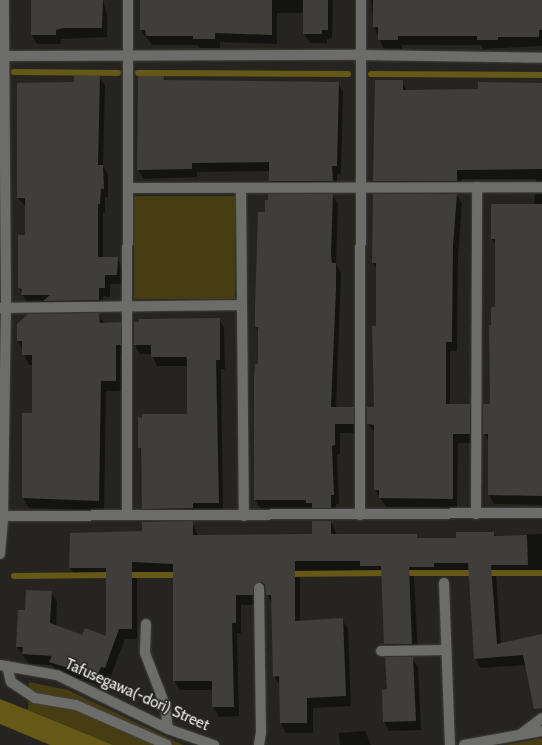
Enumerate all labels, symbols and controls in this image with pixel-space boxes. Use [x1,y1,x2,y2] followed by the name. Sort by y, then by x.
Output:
[62,655,212,735] street label: Tafusegawa(-dori) Street

